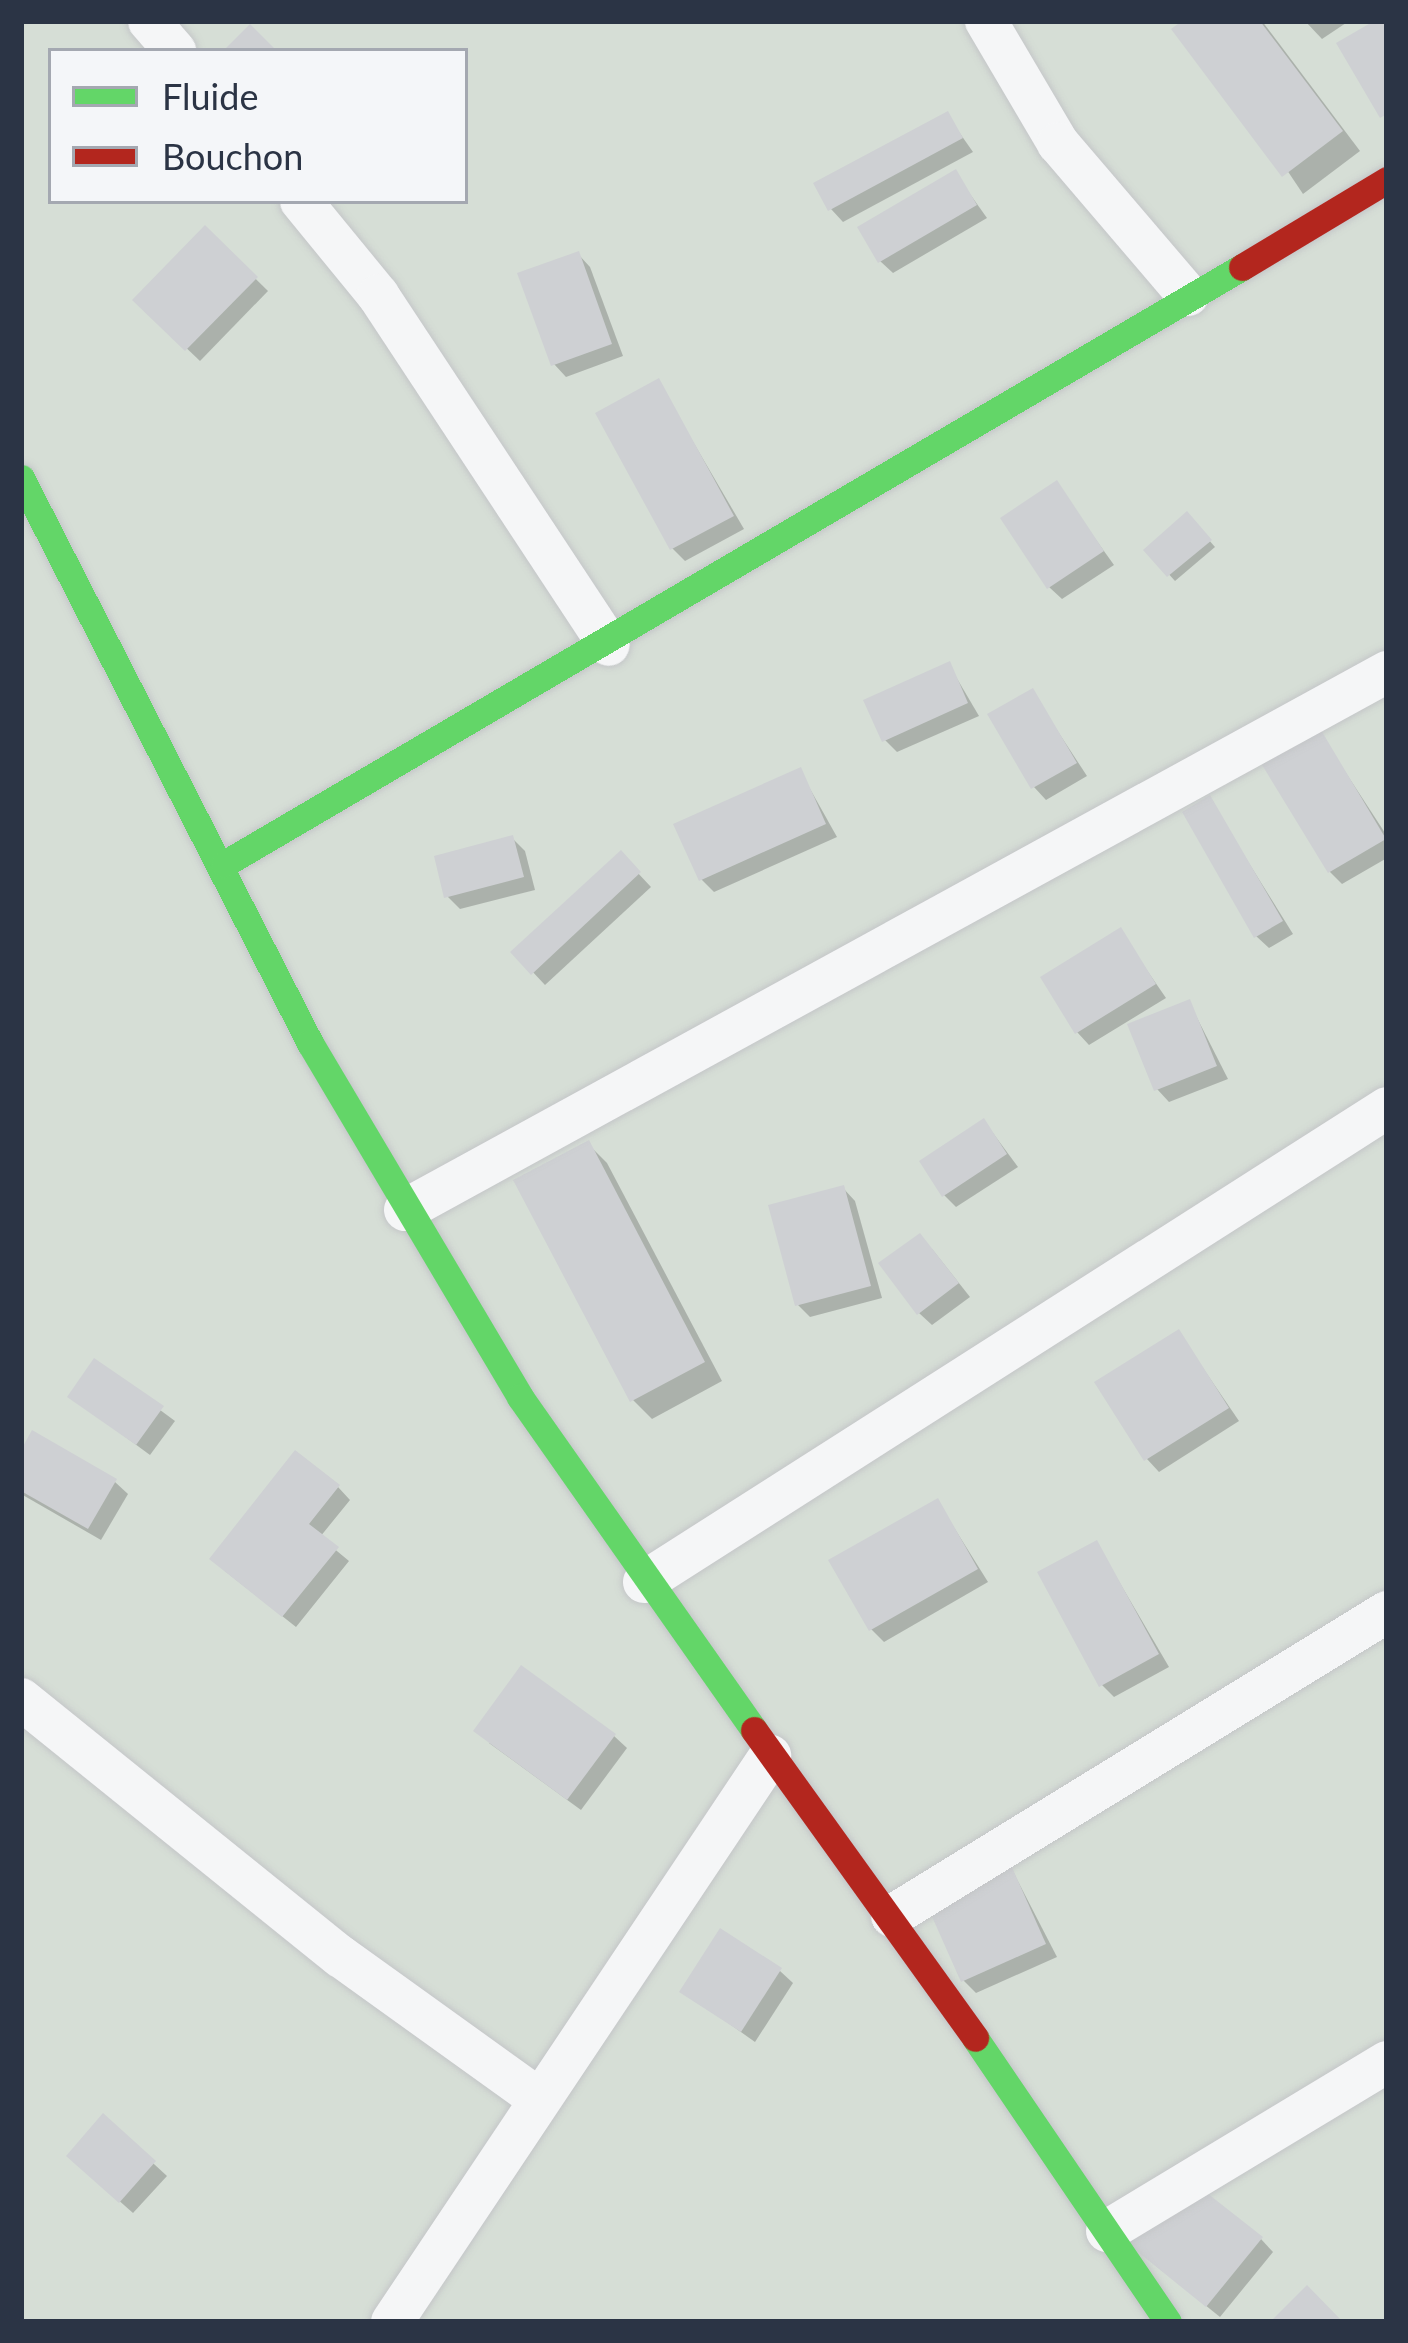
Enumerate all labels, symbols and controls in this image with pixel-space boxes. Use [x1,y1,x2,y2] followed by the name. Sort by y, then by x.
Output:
[48,48,468,204] legend
[162,74,258,118] text: Fluide
[162,134,303,178] text: Bouchon

